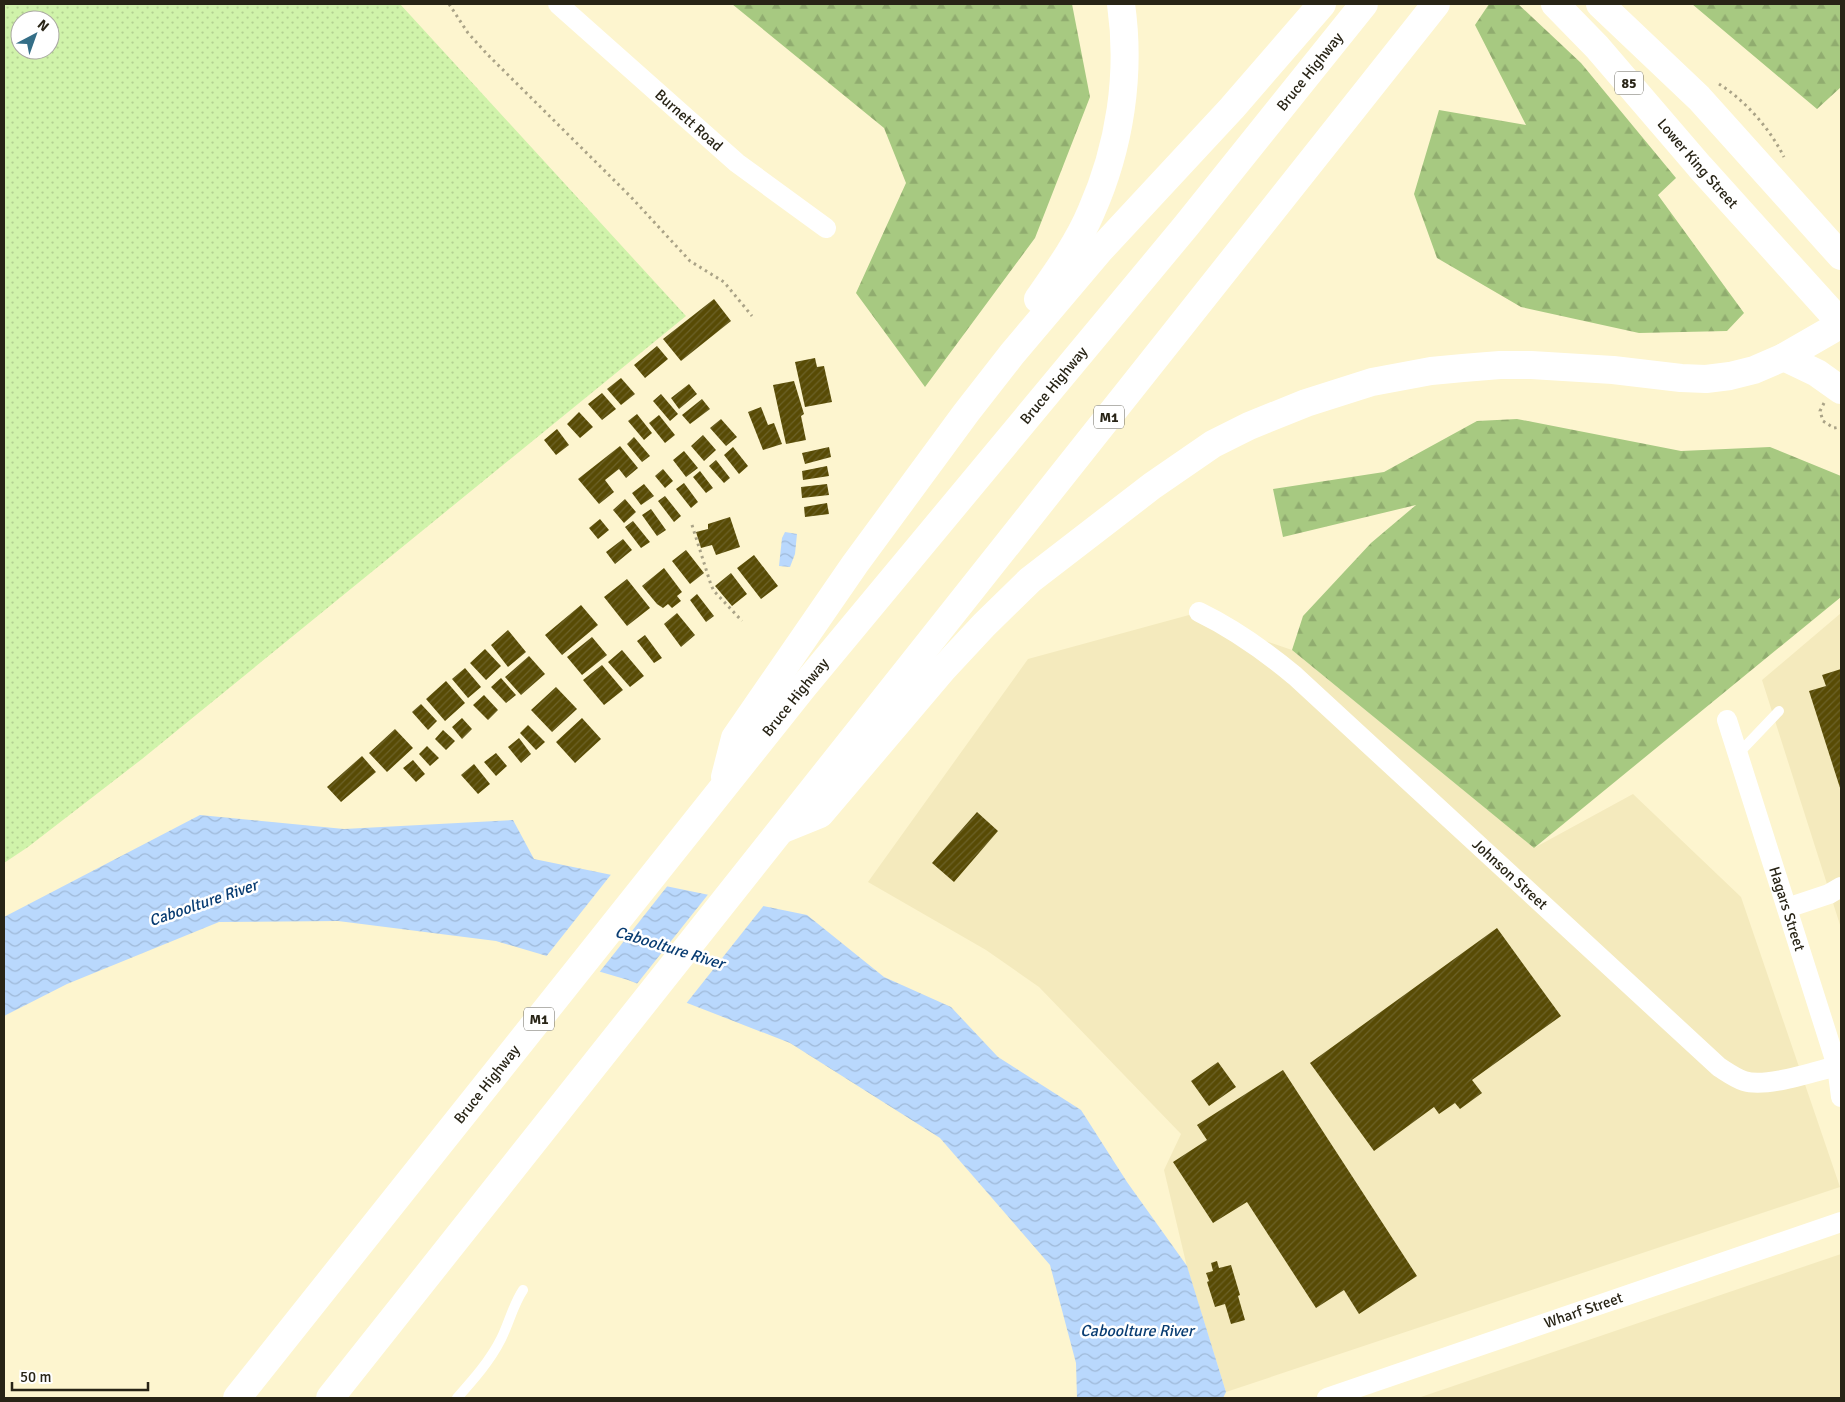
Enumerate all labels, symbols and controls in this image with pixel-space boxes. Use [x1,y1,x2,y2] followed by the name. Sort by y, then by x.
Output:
[10,10,60,60] north arrow
[34,16,52,35] text: N
[1273,29,1347,115] street label: Bruce Highway
[1615,72,1643,95] road number: 85
[651,85,726,155] street label: Burnett Road
[1653,115,1742,212] street label: Lower King Street
[1016,343,1091,428] street label: Bruce Highway
[1094,406,1124,428] road number: M1
[758,654,832,740] street label: Bruce Highway
[1469,835,1551,913] street label: Johnson Street
[1765,864,1809,953] street label: Hagars Street
[146,874,262,931] water label: Caboolture River
[613,922,729,975] water label: Caboolture River
[524,1008,554,1030] road number: M1
[450,1041,524,1127] street label: Bruce Highway
[1542,1288,1625,1332] street label: Wharf Street
[1080,1321,1196,1341] water label: Caboolture River
[12,1360,149,1392] scale bar
[20,1368,51,1386] text: 50 m

